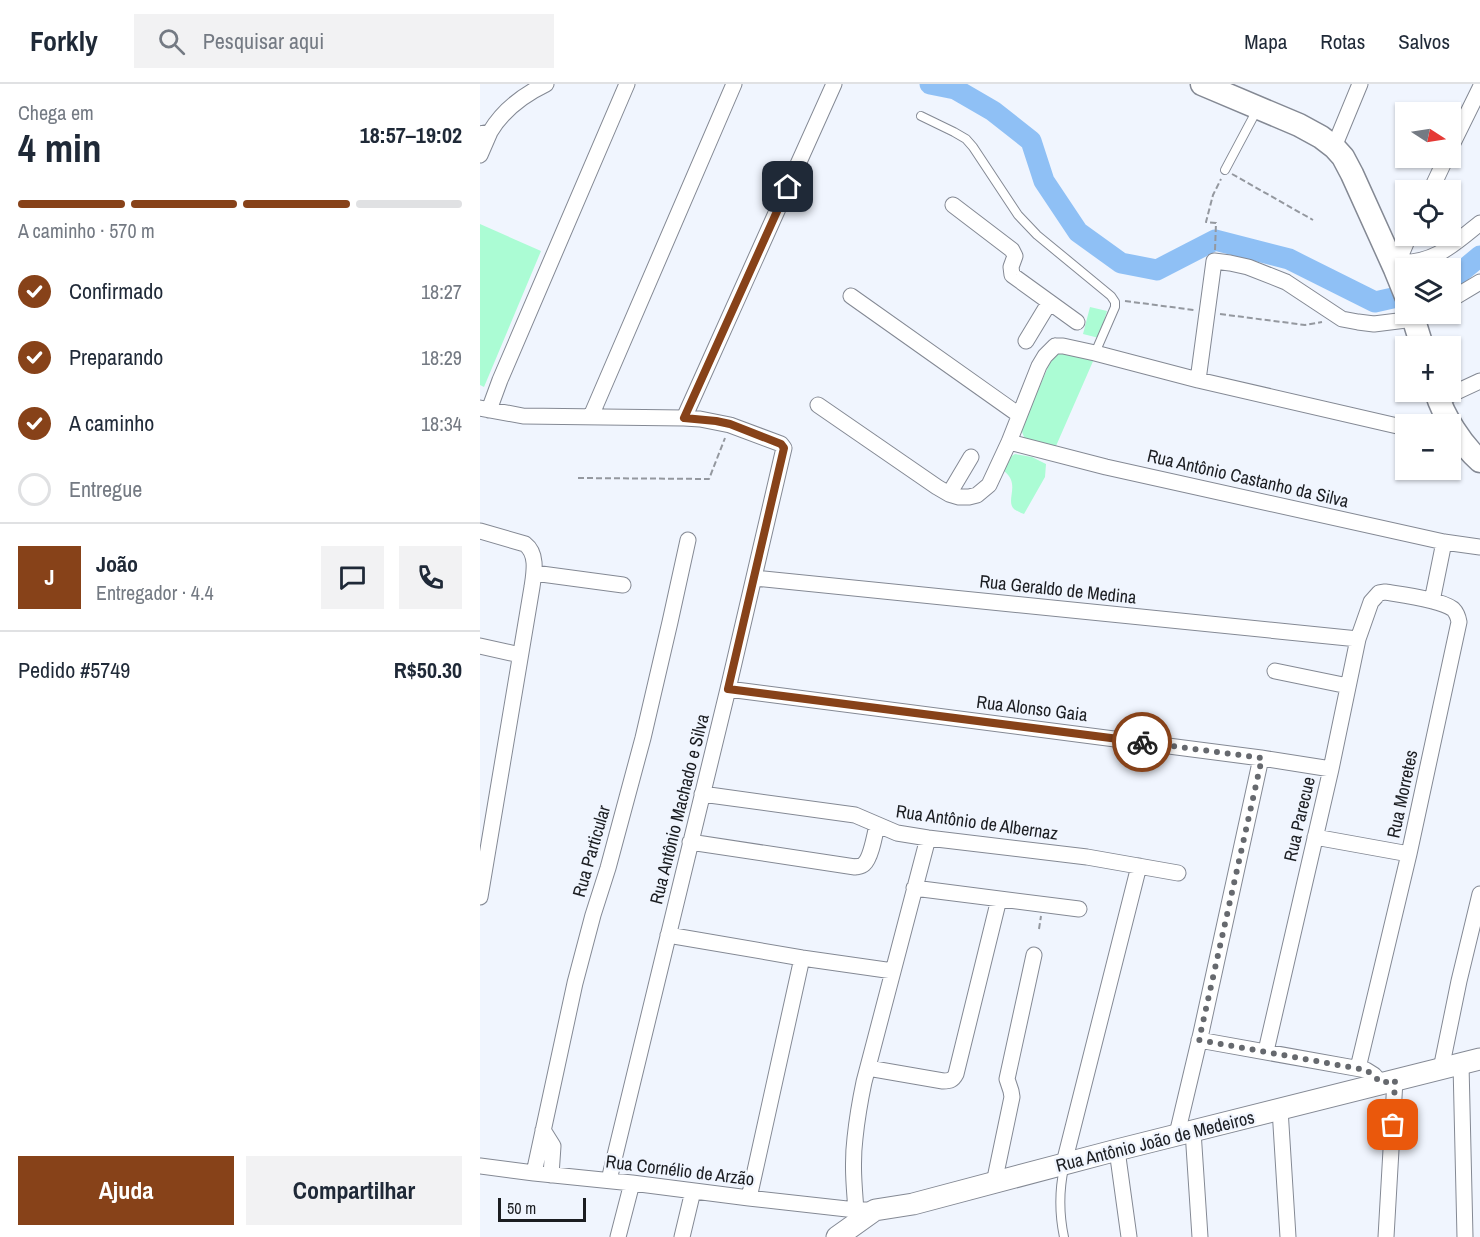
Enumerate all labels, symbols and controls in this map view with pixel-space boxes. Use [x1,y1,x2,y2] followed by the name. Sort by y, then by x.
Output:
[134,14,554,68] search box
[30,22,98,60] text: Forkly
[155,25,188,58] icon: search
[203,26,324,56] text: Pesquisar aqui
[1244,27,1287,56] text: Mapa
[1320,27,1365,56] text: Rotas
[1398,27,1450,56] text: Salvos
[18,99,94,126] text: Chega em
[1395,102,1461,168] north arrow
[1395,102,1461,480] map controls
[360,120,462,150] text: 18:57–19:02
[18,122,102,174] text: 4 min
[762,161,813,212] pin
[771,170,804,203] icon: home
[1395,180,1461,246] button: locate
[18,217,155,244] text: A caminho · 570 m
[1395,258,1461,324] button: layers
[18,275,51,308] icon: check
[69,276,163,306] text: Confirmado
[421,278,462,305] text: 18:27
[1395,336,1461,402] button: +
[18,341,51,374] icon: check
[69,342,163,372] text: Preparando
[421,344,462,371] text: 18:29
[18,407,51,440] icon: check
[69,408,154,438] text: A caminho
[421,410,462,437] text: 18:34
[1395,414,1461,480] button: −
[1145,443,1351,513] street label: Rua Antônio Castanho da Silva
[69,474,142,504] text: Entregue
[321,546,384,609] button: chat
[399,546,462,609] button: phone
[96,549,138,579] text: João
[44,562,55,592] text: J
[978,568,1138,610] street label: Rua Geraldo de Medina
[96,579,214,606] text: Entregador · 4.4
[18,655,130,685] text: Pedido #5749
[394,655,462,685] text: R$50.30
[975,689,1089,727] street label: Rua Alonso Gaia
[643,711,715,907] street label: Rua Antônio Machado e Silva
[1112,712,1172,772] courier
[1126,726,1159,759] icon: bike
[1380,748,1424,840] street label: Rua Morretes
[1277,774,1321,864] street label: Rua Parecue
[894,798,1060,846] street label: Rua Antônio de Albernaz
[566,802,616,900] street label: Rua Particular
[1367,1099,1418,1150] pin
[1053,1104,1257,1178] street label: Rua Antônio João de Medeiros
[1376,1108,1409,1141] icon: bag
[604,1148,756,1192] street label: Rua Cornélio de Arzão
[18,1156,234,1225] button: Ajuda
[246,1156,462,1225] button: Compartilhar
[498,1195,586,1222] scale bar
[507,1197,536,1219] text: 50 m

